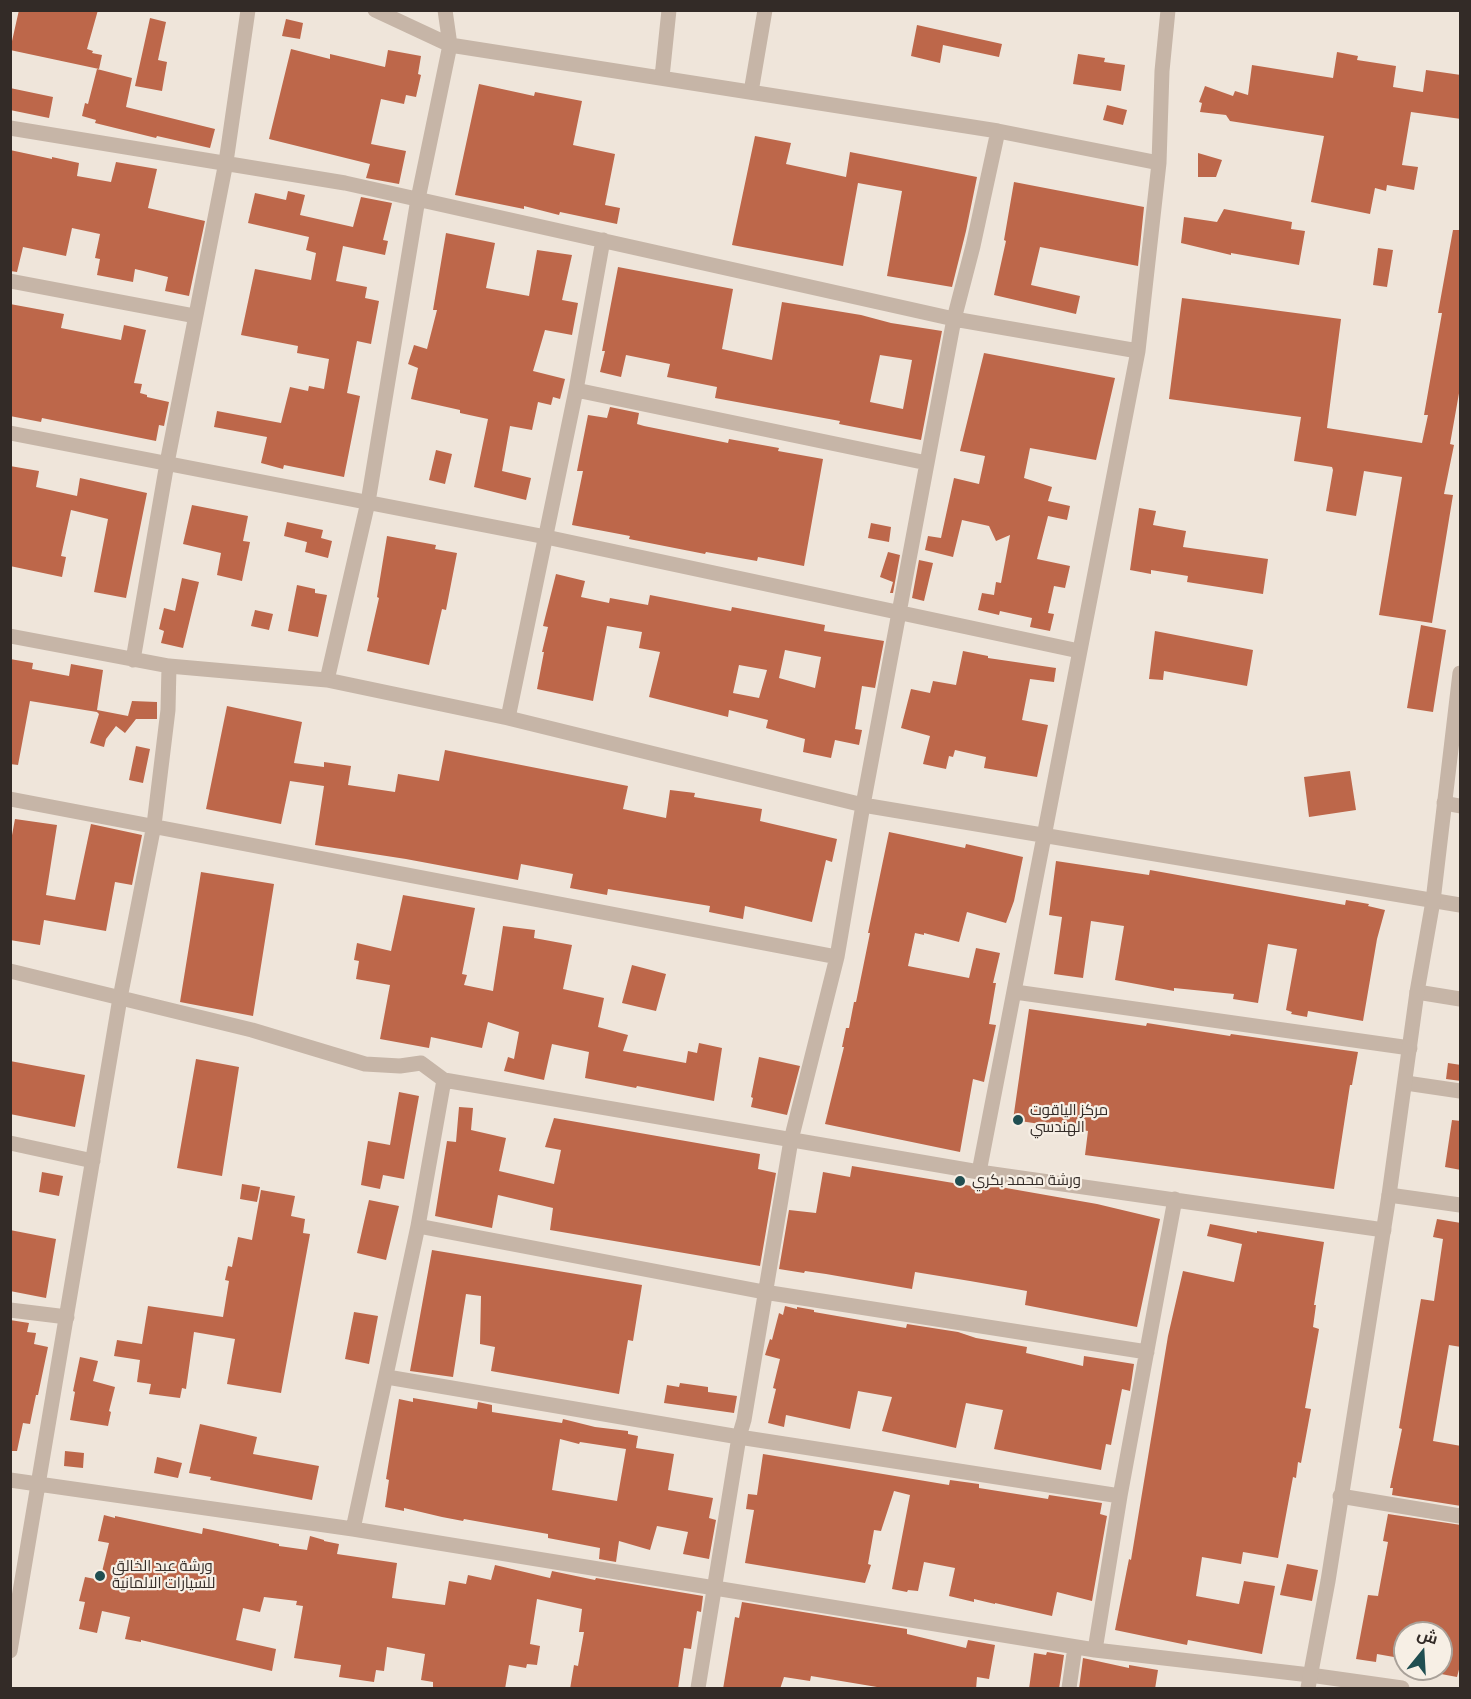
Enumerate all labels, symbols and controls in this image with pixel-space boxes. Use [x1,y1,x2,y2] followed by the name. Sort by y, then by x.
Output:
[1030,1102,1108,1137] place label: مركز الياقوت الهندسي
[1011,1113,1025,1127] marker: مركز الياقوت الهندسي
[972,1172,1081,1190] place label: ورشة محمد بكري
[953,1174,967,1188] marker: ورشة محمد بكري
[112,1558,215,1593] place label: ورشة عبد الخالق للسيارات الالمانية
[93,1569,107,1583] marker: ورشة عبد الخالق للسيارات الالمانية
[1393,1621,1453,1681] north arrow
[1415,1623,1441,1648] text: ش

